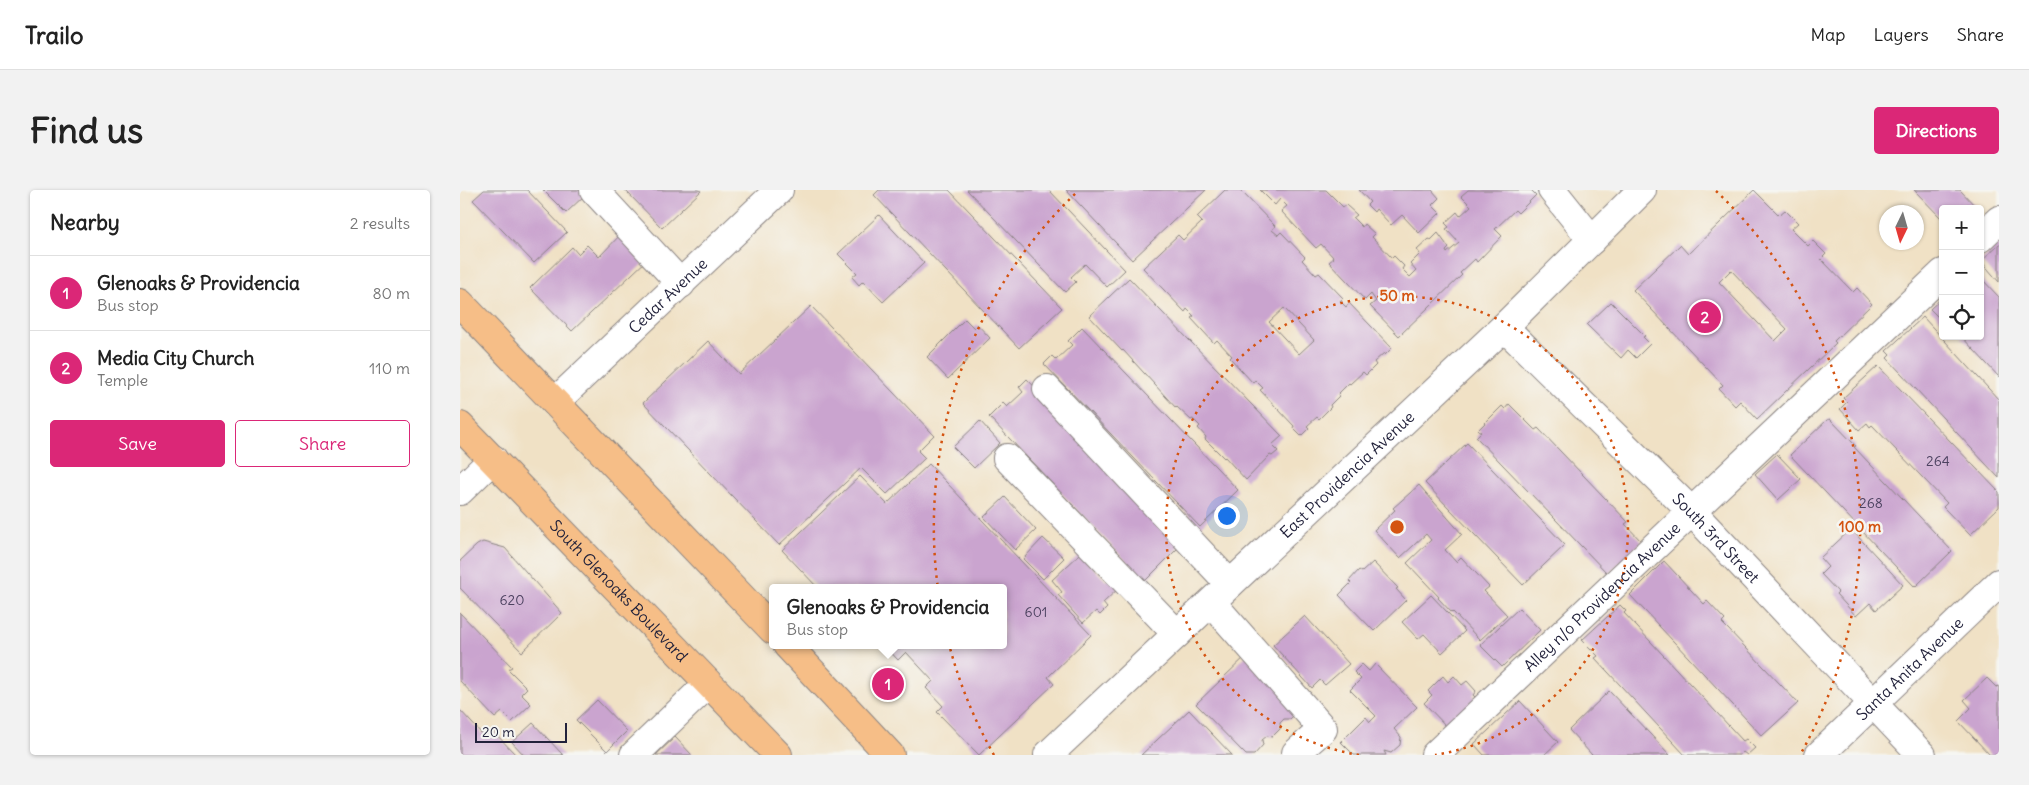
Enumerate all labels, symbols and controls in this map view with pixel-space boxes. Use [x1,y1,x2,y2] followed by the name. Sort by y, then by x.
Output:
[25,20,83,50] text: Trailo
[1810,23,1845,46] text: Map
[1873,23,1929,46] text: Layers
[1957,23,2004,46] text: Share
[1874,107,1999,154] button: Directions
[30,108,143,152] text: Find us
[1879,205,1924,250] north arrow
[1939,205,1984,340] map controls
[1939,205,1984,250] button: +
[50,209,120,236] text: Nearby
[350,213,410,233] text: 2 results
[1939,250,1984,295] button: −
[624,253,711,338] street label: Cedar Avenue
[97,271,300,295] text: Glenoaks & Providencia
[63,283,69,303] text: 1
[372,283,410,303] text: 80 m
[1379,286,1415,305] text: 50 m
[97,295,159,315] text: Bus stop
[1939,295,1984,340] button: locate
[1689,298,1721,336] pin: 2
[97,346,254,370] text: Media City Church
[62,358,70,378] text: 2
[369,358,410,378] text: 110 m
[97,370,148,390] text: Temple
[1276,407,1418,542] street label: East Providencia Avenue
[50,420,225,467] button: Save
[235,420,410,467] button: Share
[1926,452,1950,470] house number: 264
[1668,489,1764,587] street label: South 3rd Street
[1859,494,1883,512] house number: 268
[1214,503,1240,529] your location
[546,515,692,666] street label: South Glenoaks Boulevard
[1839,517,1881,536] text: 100 m
[1388,518,1406,536] centre of rings
[1519,518,1684,676] street label: Alley n/o Providencia Avenue
[769,584,1007,649] popup
[500,591,524,609] house number: 620
[787,595,989,619] text: Glenoaks & Providencia
[1025,603,1047,621] house number: 601
[1852,613,1967,724] street label: Santa Anita Avenue
[787,619,848,639] text: Bus stop
[872,665,904,703] pin: 1
[475,720,568,743] scale bar
[482,723,515,741] text: 20 m

